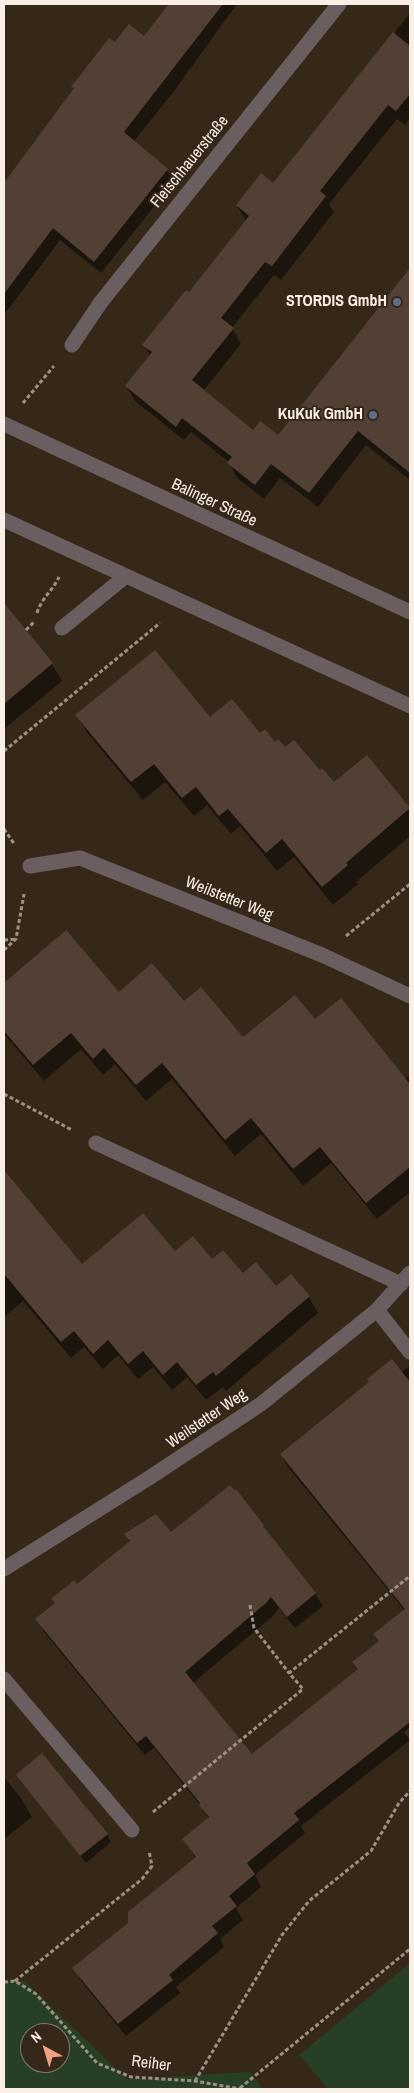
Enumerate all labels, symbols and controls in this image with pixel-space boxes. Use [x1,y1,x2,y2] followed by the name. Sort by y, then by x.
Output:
[147,112,233,212] street label: Fleischhauerstraße
[286,292,387,312] place label: STORDIS GmbH
[391,296,403,308] marker: STORDIS GmbH
[278,405,363,425] place label: KuKuk GmbH
[367,409,379,421] marker: KuKuk GmbH
[168,475,260,531] street label: Balinger Straße
[182,873,276,925] street label: Weilstetter Weg
[163,1385,251,1453] street label: Weilstetter Weg
[20,2023,70,2073] north arrow
[27,2028,45,2047] text: N
[130,2052,172,2076] street label: Reiher

